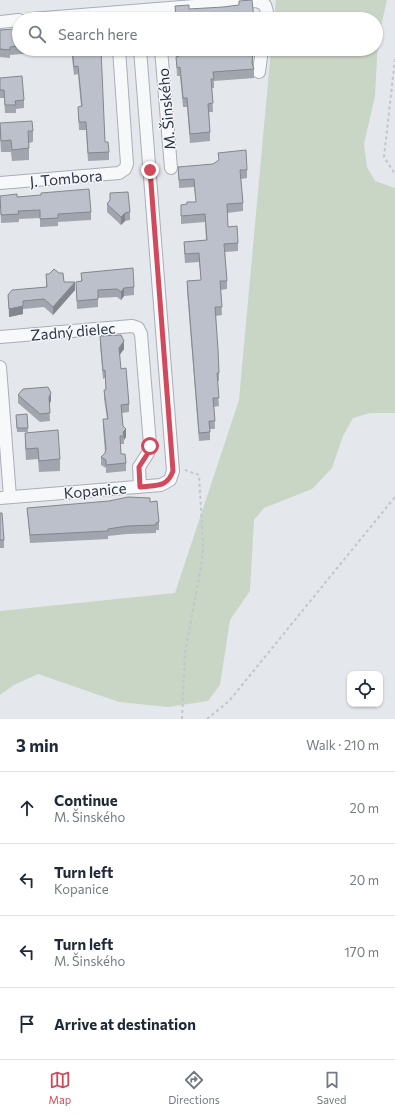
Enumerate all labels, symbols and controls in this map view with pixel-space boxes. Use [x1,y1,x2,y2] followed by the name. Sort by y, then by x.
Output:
[12,12,383,56] search box
[26,23,48,45] icon: search
[58,25,137,43] text: Search here
[152,67,179,151] street label: M. Šinského
[141,161,159,179] route end
[29,166,103,190] street label: J. Tombora
[30,318,116,344] street label: Zadný dielec
[141,437,159,455] route start
[63,478,127,502] street label: Kopanice
[347,671,383,707] map controls
[347,671,383,707] button: locate
[16,735,59,756] text: 3 min
[306,737,379,753] text: Walk · 210 m
[54,791,118,809] text: Continue
[16,797,38,819] icon: ahead
[350,800,379,816] text: 20 m
[54,809,125,825] text: M. Šinského
[54,863,113,881] text: Turn left
[16,869,38,891] icon: left
[350,872,379,888] text: 20 m
[54,881,109,897] text: Kopanice
[54,935,113,953] text: Turn left
[16,941,38,963] icon: left
[344,944,379,960] text: 170 m
[54,953,125,969] text: M. Šinského
[16,1013,38,1035] icon: arrive
[54,1015,196,1033] text: Arrive at destination
[49,1069,71,1106] tab: Map
[168,1069,220,1106] tab: Directions
[317,1069,346,1106] tab: Saved

